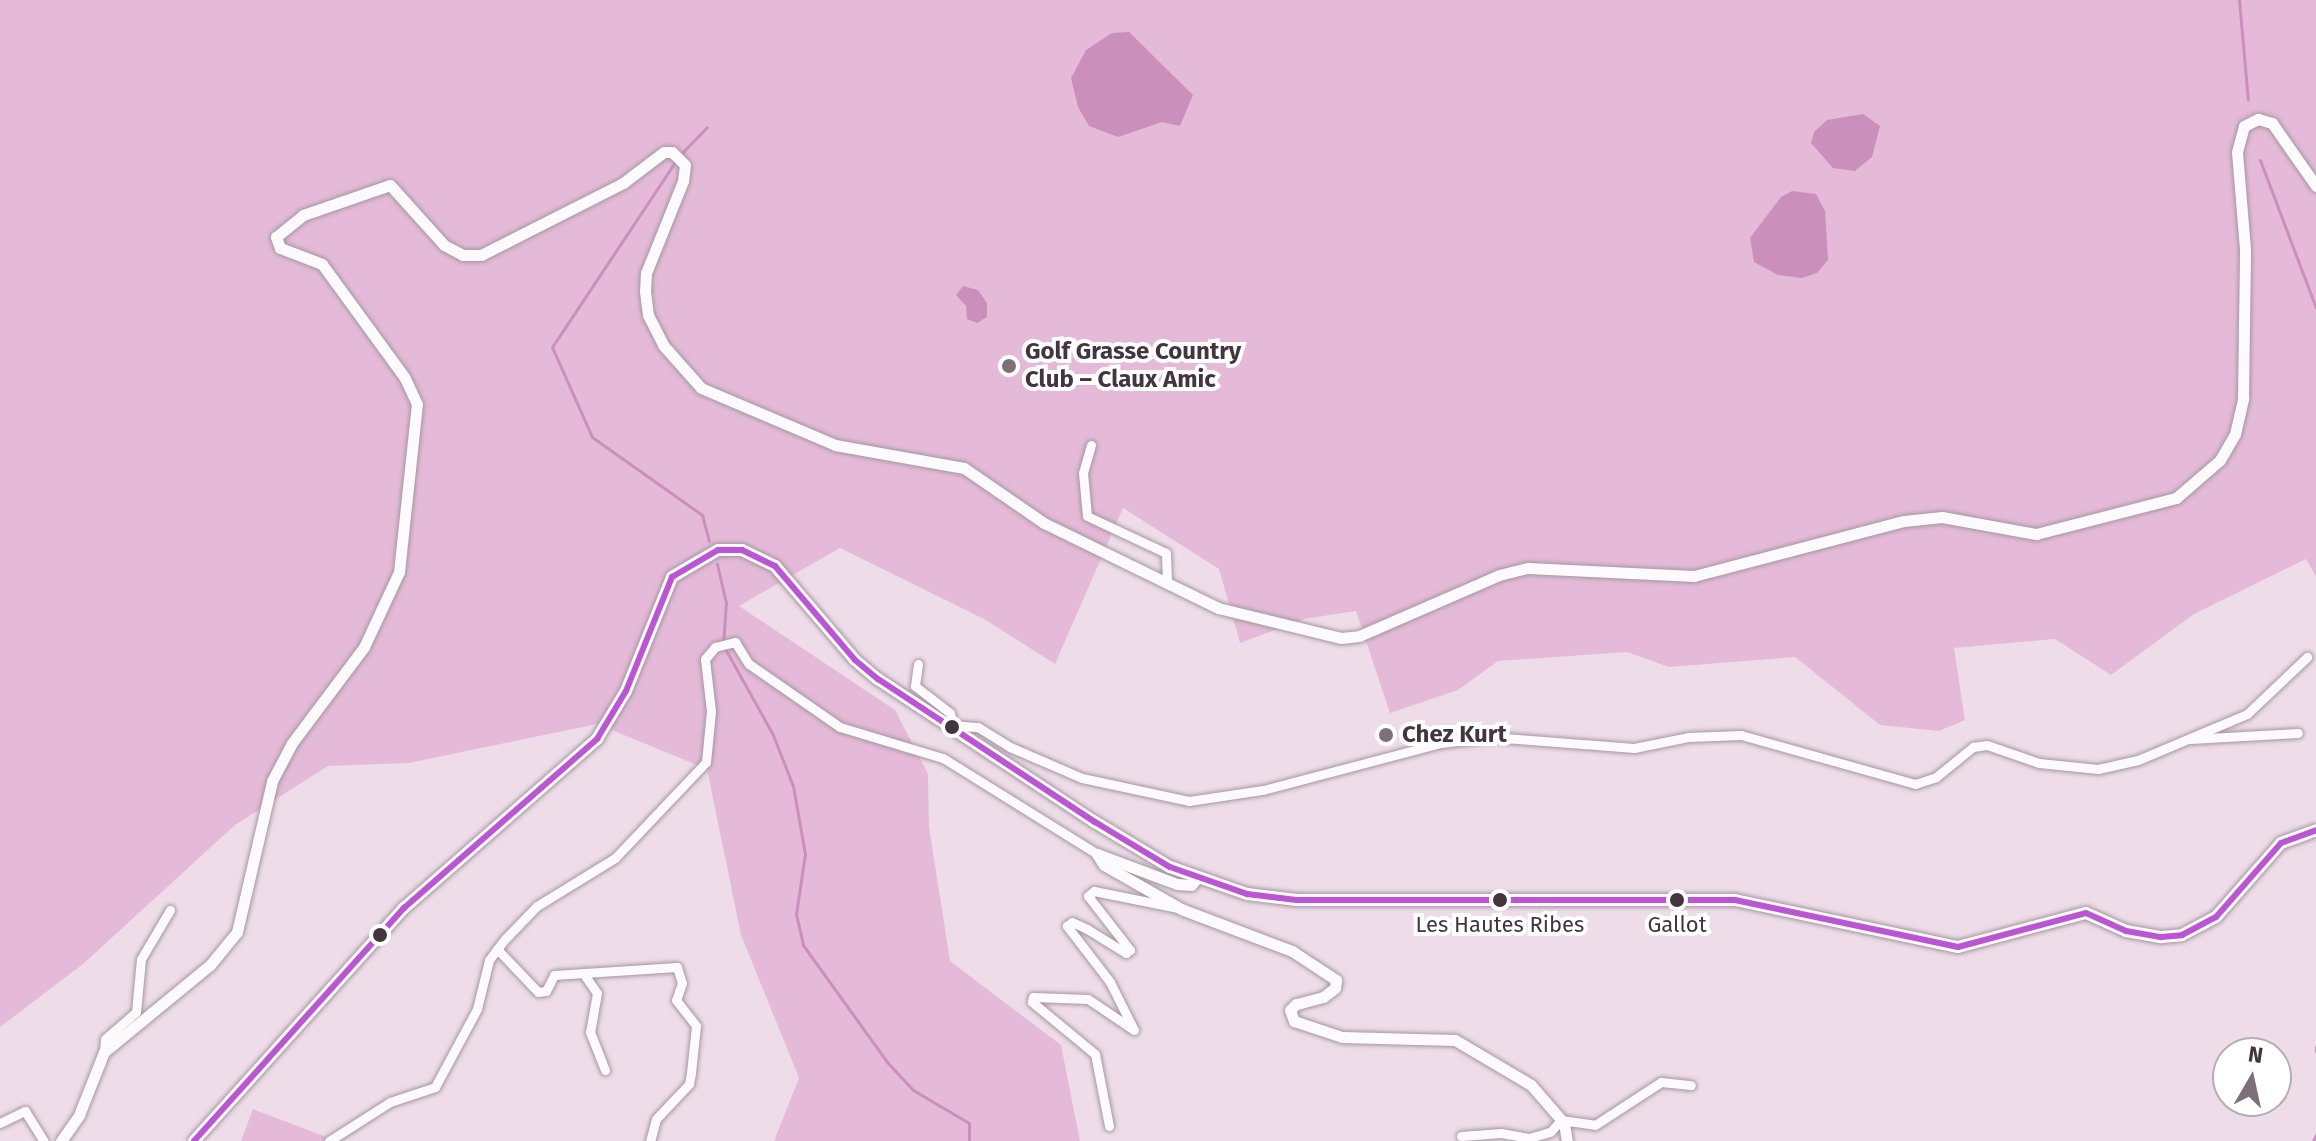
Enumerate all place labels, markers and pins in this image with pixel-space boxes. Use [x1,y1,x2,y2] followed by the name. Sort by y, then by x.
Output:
[1025,338,1241,394] place label: Golf Grasse Country Club – Claux Amic
[1000,357,1018,375] marker: Golf Grasse Country Club – Claux Amic
[944,719,960,735] unlabelled marker
[1402,721,1507,749] place label: Chez Kurt
[1377,726,1395,744] marker: Chez Kurt
[1492,892,1508,908] marker: Les Hautes Ribes
[1669,892,1685,908] marker: Gallot
[1416,912,1584,938] place label: Les Hautes Ribes
[1647,912,1707,938] place label: Gallot
[372,927,388,943] unlabelled marker

